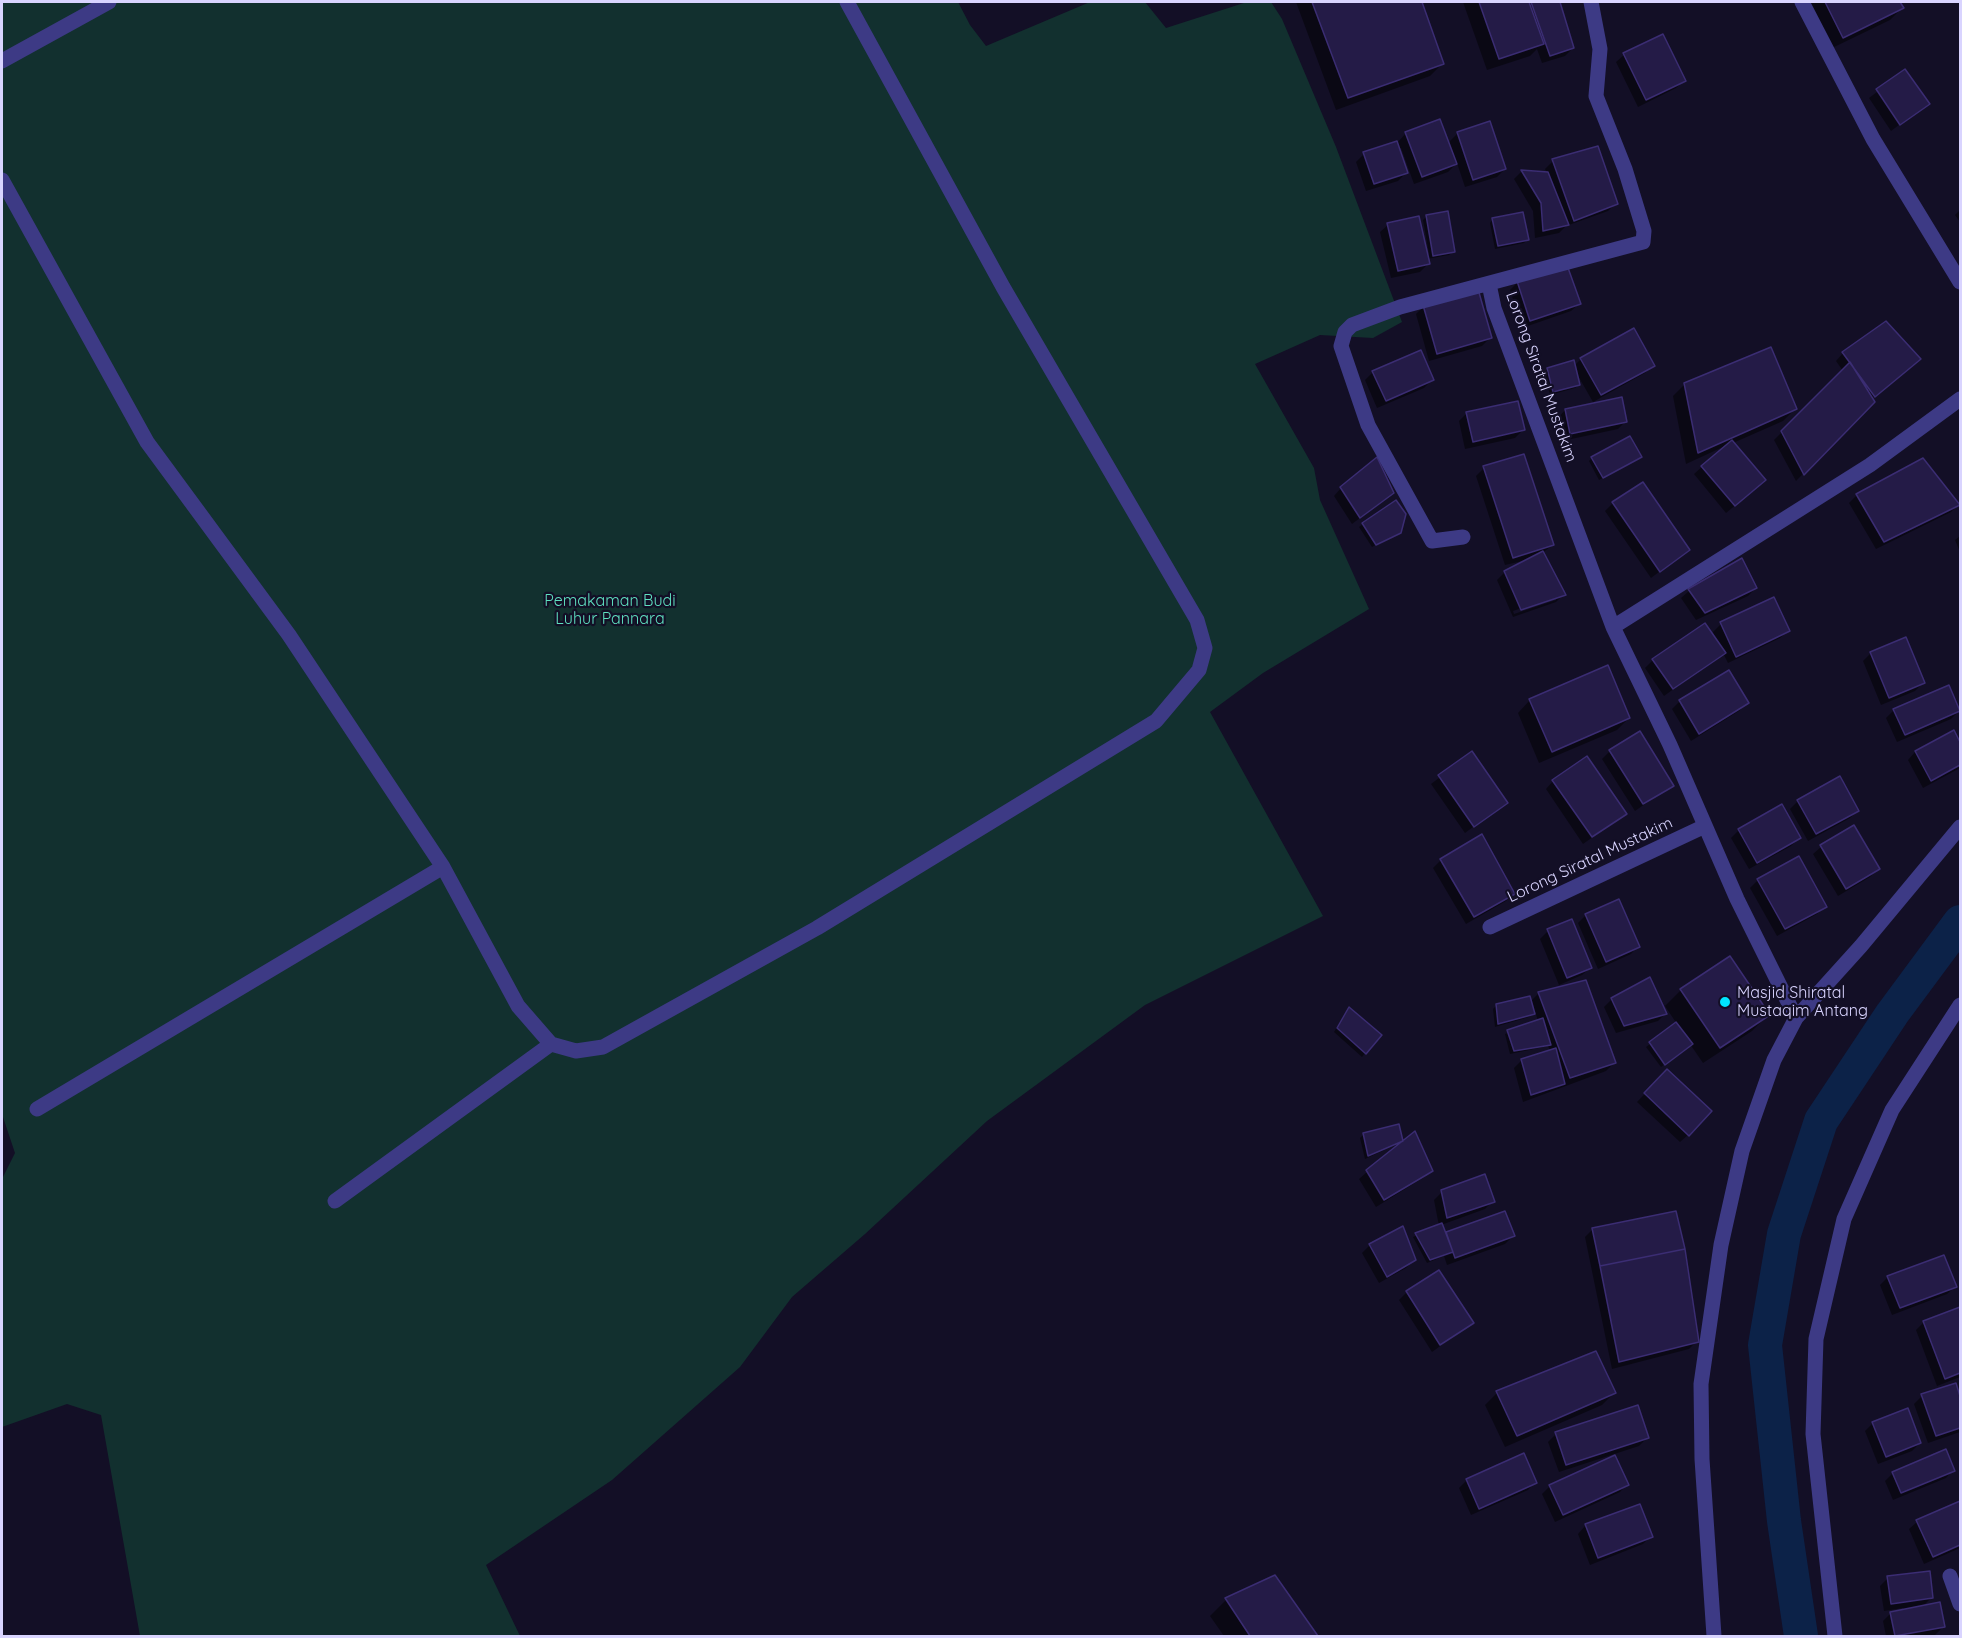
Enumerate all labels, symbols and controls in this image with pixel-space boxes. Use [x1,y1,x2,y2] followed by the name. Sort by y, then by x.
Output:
[1501,289,1581,465] street label: Lorong Siratal Mustakim
[544,591,676,629] park label: Pemakaman Budi Luhur Pannara
[1504,813,1676,907] street label: Lorong Siratal Mustakim
[1737,983,1868,1021] place label: Masjid Shiratal Mustaqim Antang
[1718,995,1732,1009] marker: Masjid Shiratal Mustaqim Antang

